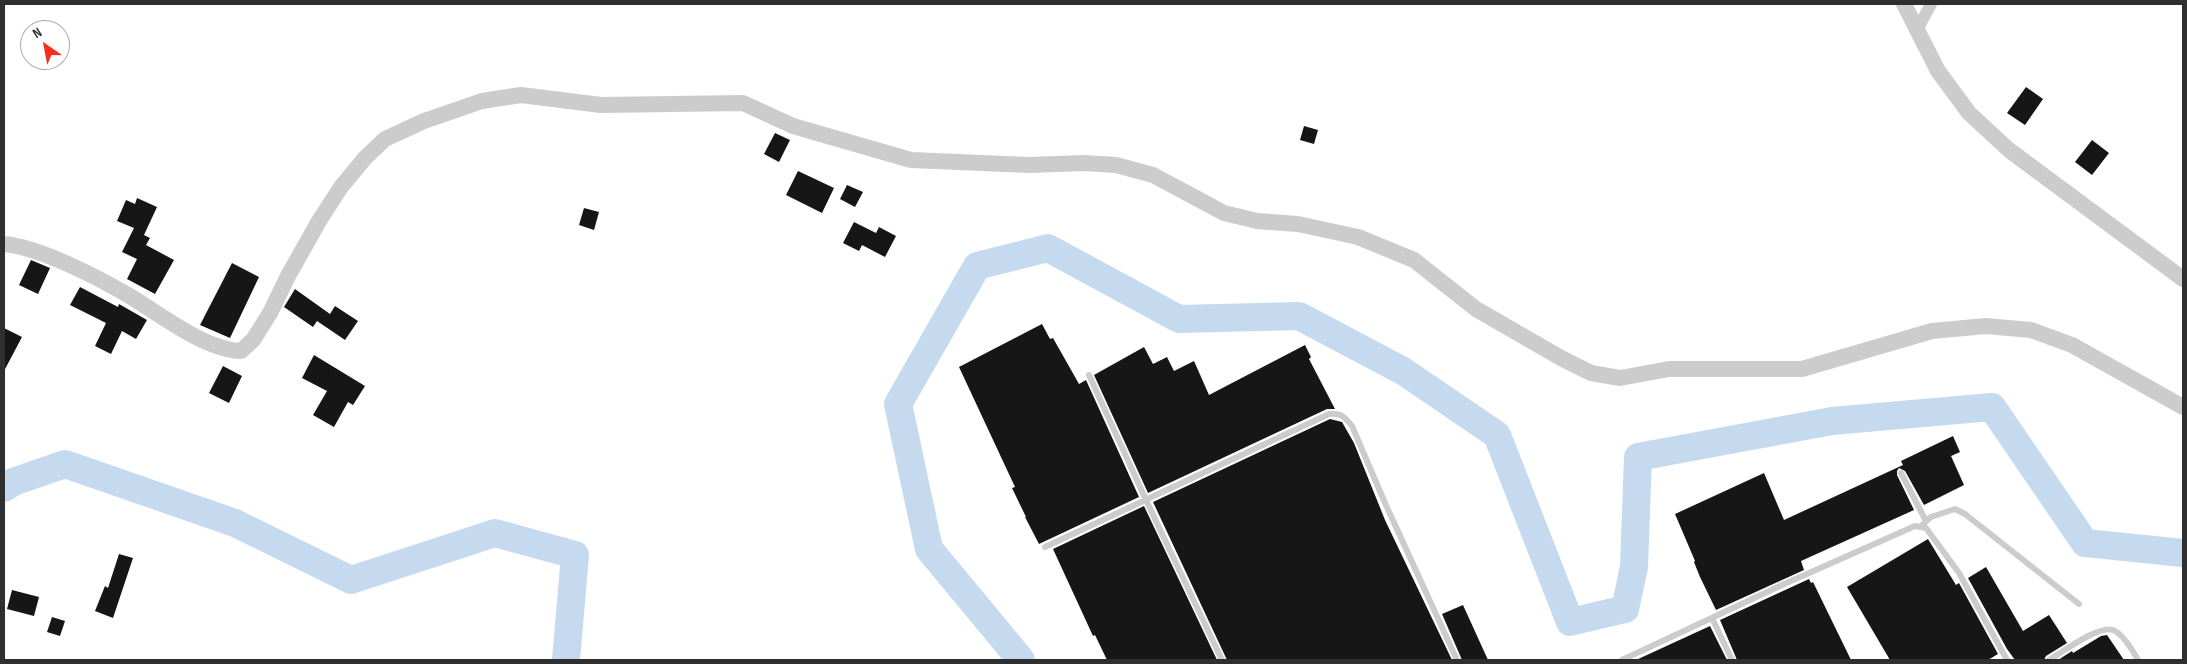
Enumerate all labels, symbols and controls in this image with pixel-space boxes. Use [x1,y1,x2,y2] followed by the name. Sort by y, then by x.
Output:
[20,20,70,70] north arrow
[29,24,45,42] text: N

